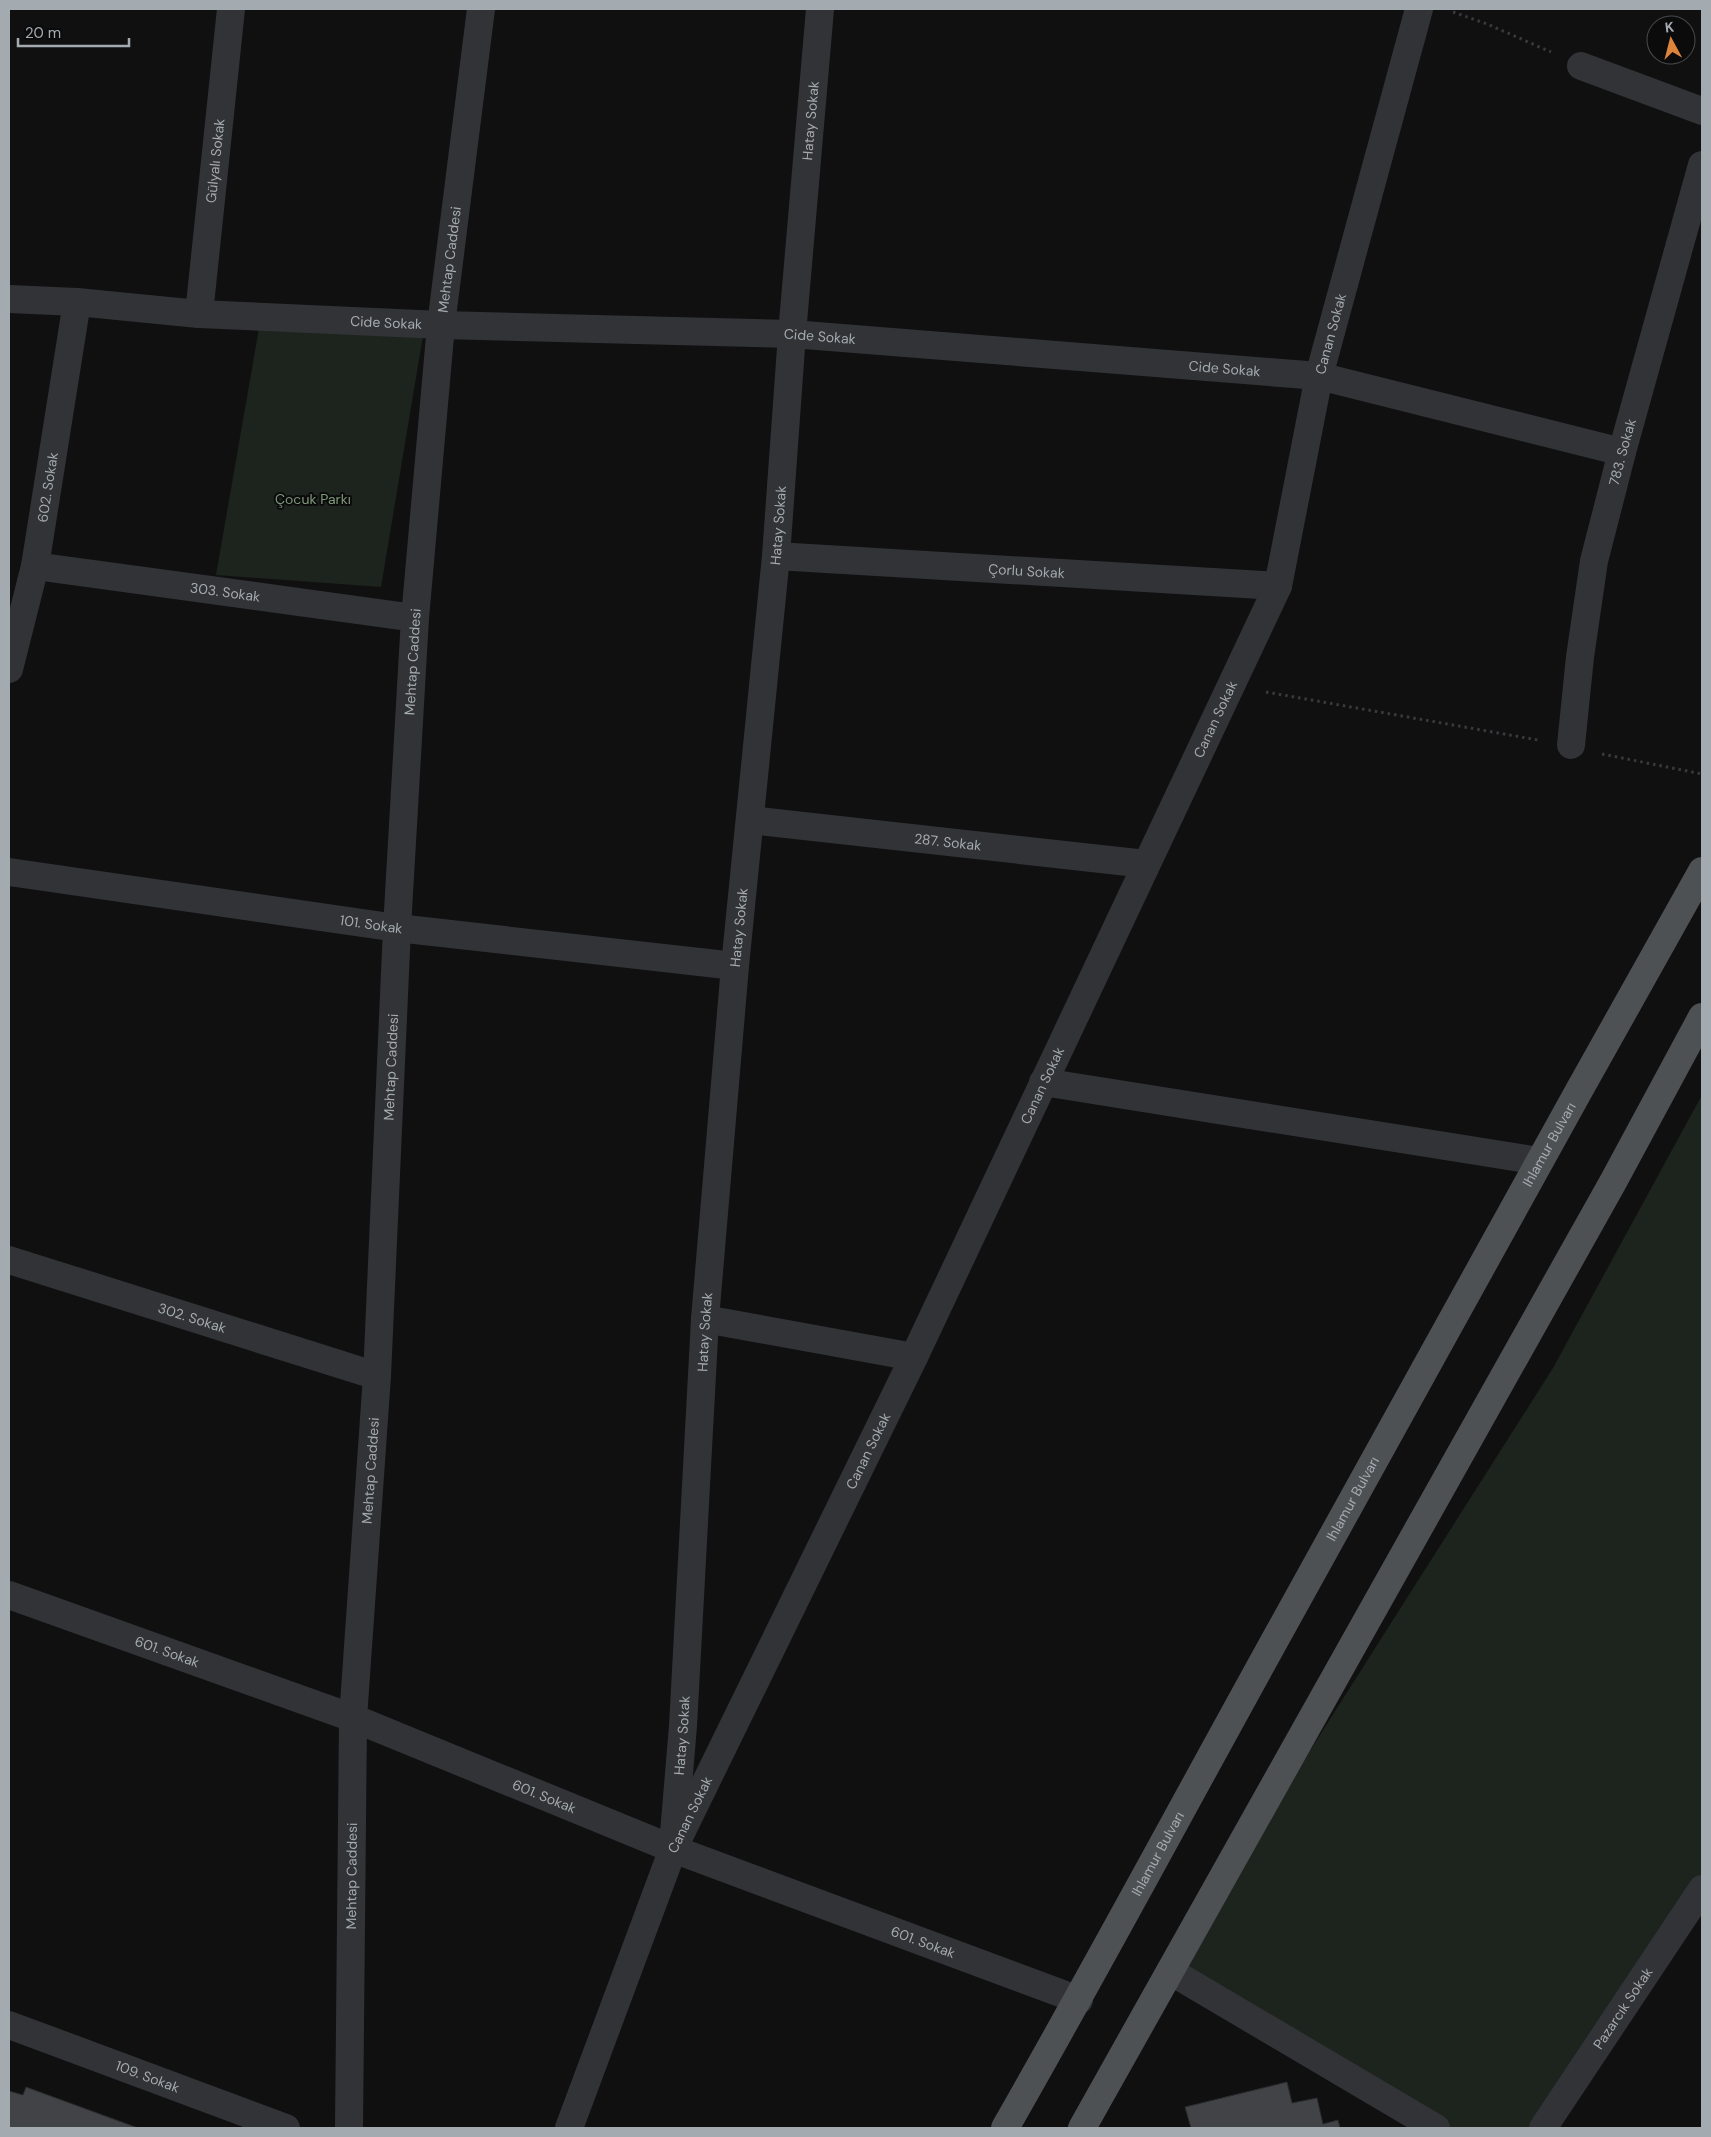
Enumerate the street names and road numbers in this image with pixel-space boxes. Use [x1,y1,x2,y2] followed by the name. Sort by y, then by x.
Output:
[798,80,823,161] street label: Hatay Sokak
[202,118,228,204] street label: Gülyalı Sokak
[434,205,465,314] street label: Mehtap Caddesi
[1311,291,1350,376] street label: Canan Sokak
[350,312,423,333] street label: Cide Sokak
[784,325,857,348] street label: Cide Sokak
[1188,357,1261,380] street label: Cide Sokak
[1605,417,1640,488] street label: 783. Sokak
[33,451,62,524] street label: 602. Sokak
[766,485,790,566] street label: Hatay Sokak
[988,560,1065,582] street label: Çorlu Sokak
[189,578,262,606] street label: 303. Sokak
[400,608,425,716] street label: Mehtap Caddesi
[1189,678,1241,761] street label: Canan Sokak
[913,829,982,855] street label: 287. Sokak
[726,887,752,968] street label: Hatay Sokak
[339,911,403,938] street label: 101. Sokak
[379,1013,402,1121] street label: Mehtap Caddesi
[1016,1044,1068,1127] street label: Canan Sokak
[1518,1099,1580,1190] street label: Ihlamur Bulvarı
[693,1292,716,1372] street label: Hatay Sokak
[156,1299,228,1337] street label: 302. Sokak
[842,1410,894,1492] street label: Canan Sokak
[358,1417,383,1525] street label: Mehtap Caddesi
[1322,1453,1383,1544] street label: Ihlamur Bulvarı
[132,1632,202,1671] street label: 601. Sokak
[670,1695,694,1776] street label: Hatay Sokak
[663,1773,716,1856] street label: Canan Sokak
[510,1775,579,1817] street label: 601. Sokak
[1127,1808,1188,1899] street label: Ihlamur Bulvarı
[342,1822,361,1930] street label: Mehtap Caddesi
[888,1922,958,1962] street label: 601. Sokak
[1589,1964,1656,2052] street label: Pazarcık Sokak
[113,2056,182,2097] street label: 109. Sokak

